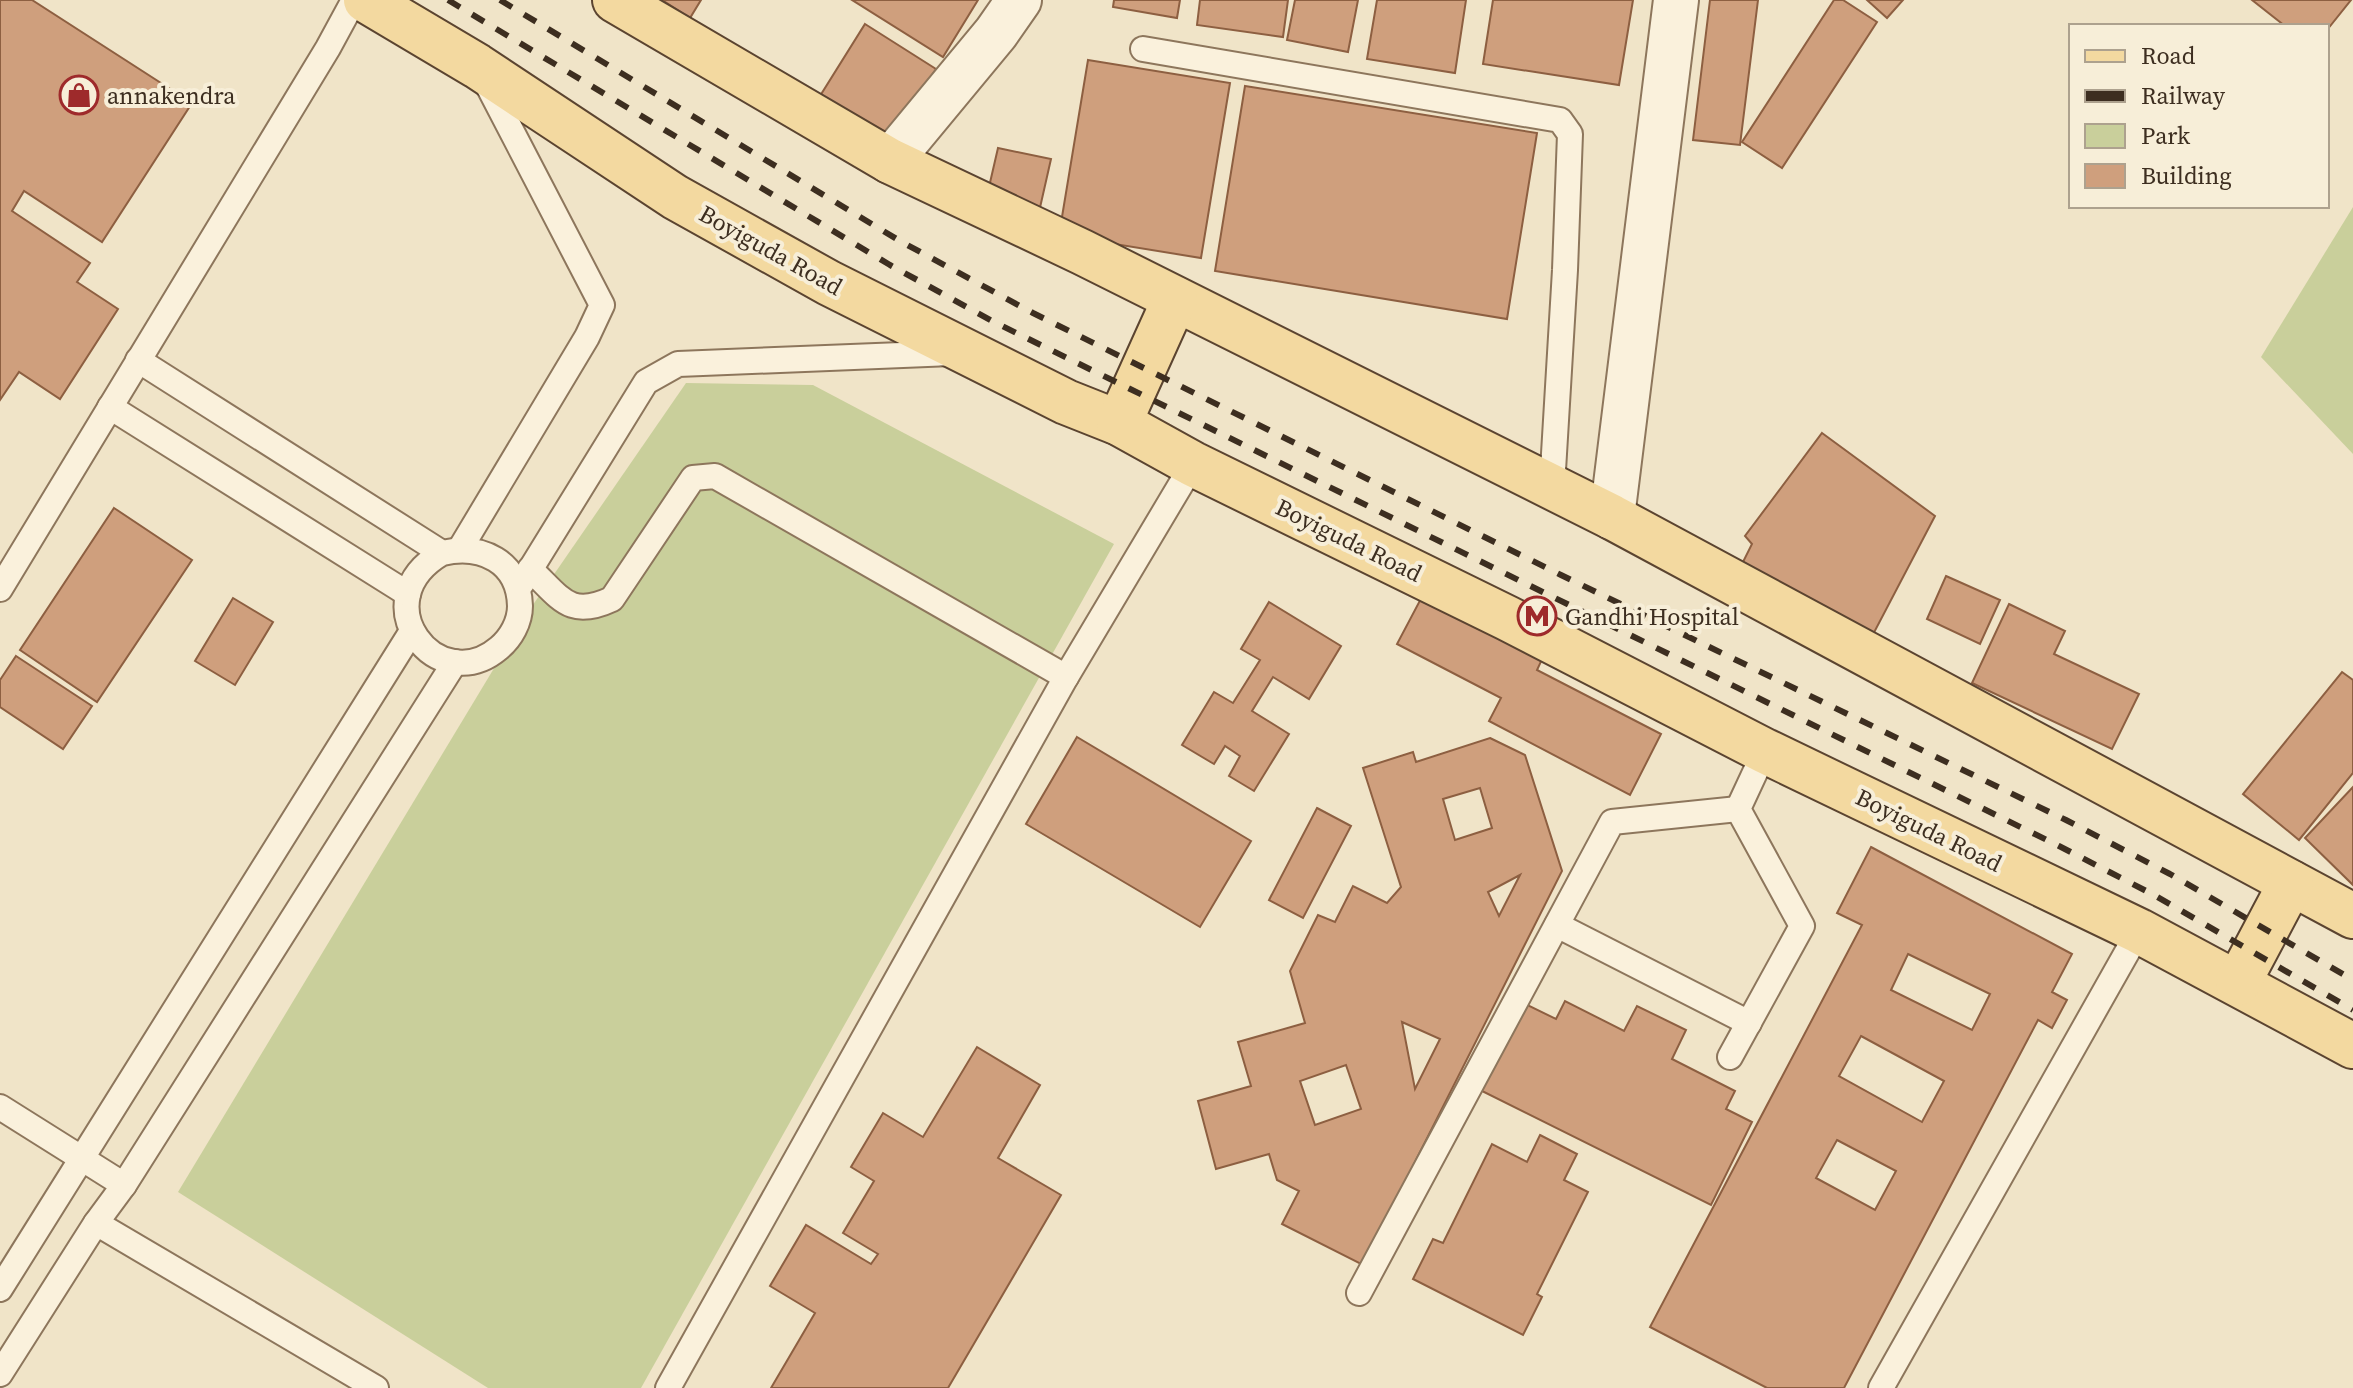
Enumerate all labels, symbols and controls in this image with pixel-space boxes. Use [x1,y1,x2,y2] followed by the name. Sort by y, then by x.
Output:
[2069,24,2329,208] legend
[2141,39,2196,72] text: Road
[58,74,100,116] shop icon: annakendra
[107,79,236,112] place label: annakendra
[2141,79,2226,112] text: Railway
[2141,119,2191,152] text: Park
[2141,159,2232,192] text: Building
[693,197,849,303] street label: Boyiguda Road
[1270,490,1428,590] street label: Boyiguda Road
[1516,595,1558,637] metro station icon: Gandhi Hospital
[1565,600,1739,633] place label: Gandhi Hospital
[1850,780,2008,880] street label: Boyiguda Road

